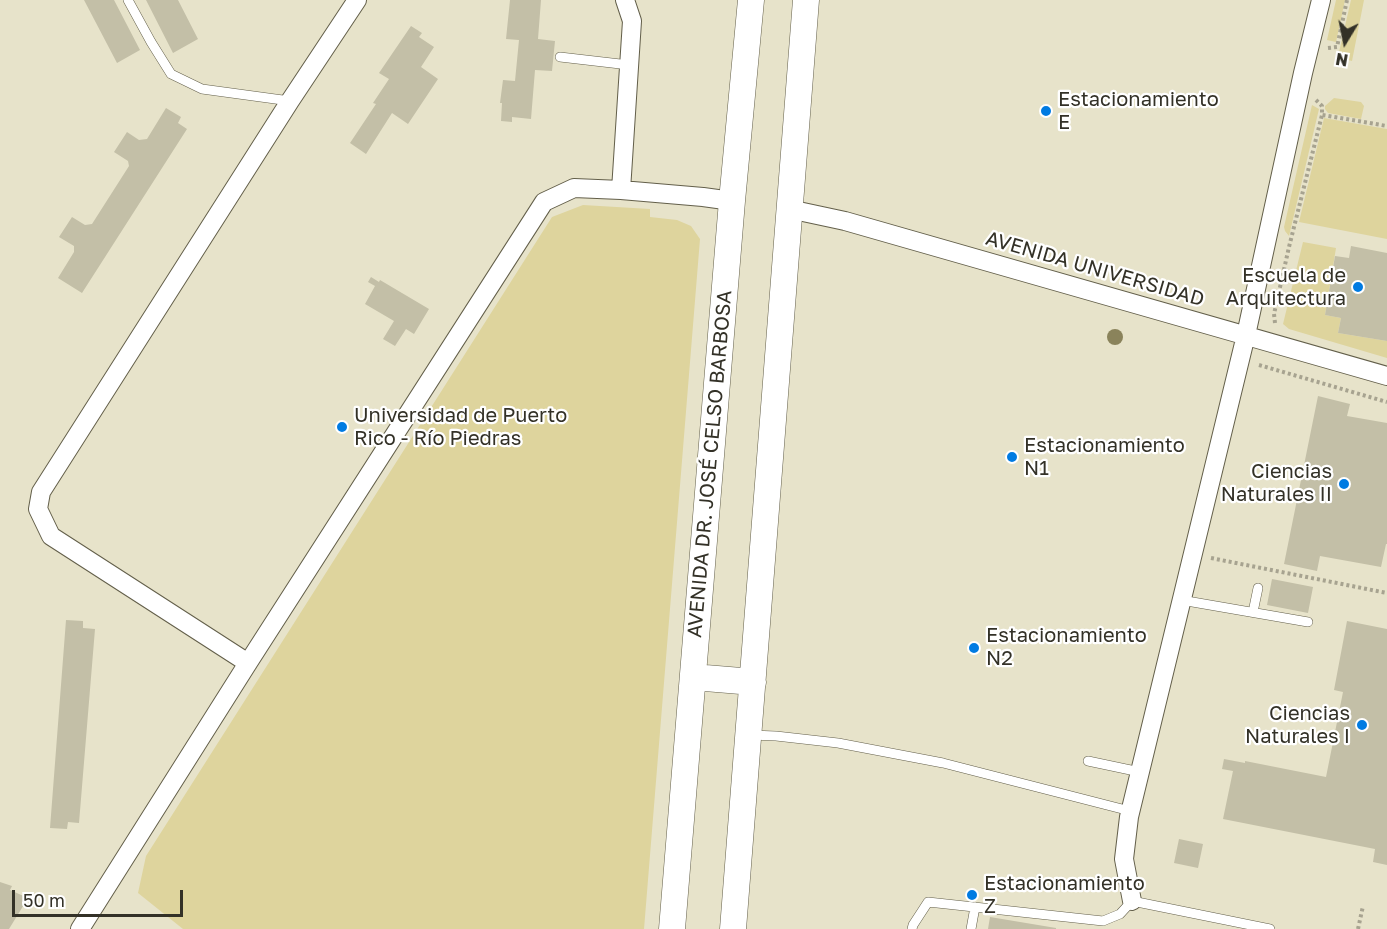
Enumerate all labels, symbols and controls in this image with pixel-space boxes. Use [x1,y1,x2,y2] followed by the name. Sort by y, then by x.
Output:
[1315,12,1375,72] north arrow
[1334,49,1350,71] text: N
[1058,88,1219,135] place label: Estacionamiento E
[1039,104,1053,118] marker: Estacionamiento E
[983,226,1207,312] street label: AVENIDA UNIVERSIDAD
[1226,264,1346,311] place label: Escuela de Arquitectura
[1351,280,1365,294] marker: Escuela de Arquitectura
[683,289,737,639] street label: AVENIDA DR. JOSÉ CELSO BARBOSA
[354,404,567,451] place label: Universidad de Puerto Rico - Río Piedras
[335,420,349,434] marker: Universidad de Puerto Rico - Río Piedras
[1024,434,1185,481] place label: Estacionamiento N1
[1005,450,1019,464] marker: Estacionamiento N1
[1221,460,1332,507] place label: Ciencias Naturales II
[1337,477,1351,491] marker: Ciencias Naturales II
[986,624,1147,671] place label: Estacionamiento N2
[967,641,981,655] marker: Estacionamiento N2
[1245,702,1350,749] place label: Ciencias Naturales I
[1355,718,1369,732] marker: Ciencias Naturales I
[984,872,1145,919] place label: Estacionamiento Z
[15,878,186,916] scale bar
[965,888,979,902] marker: Estacionamiento Z
[23,889,65,911] text: 50 m

